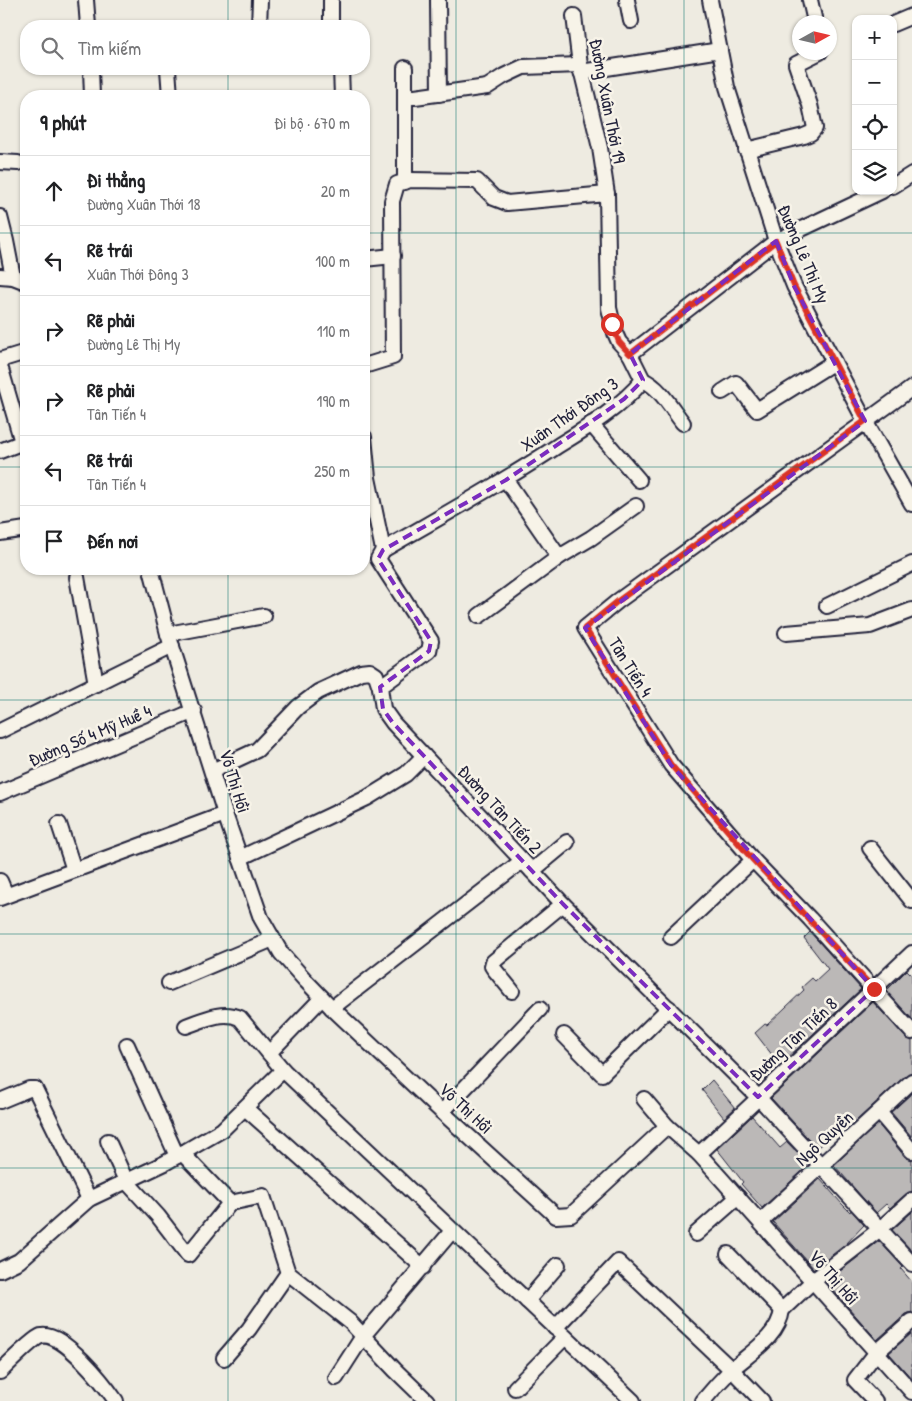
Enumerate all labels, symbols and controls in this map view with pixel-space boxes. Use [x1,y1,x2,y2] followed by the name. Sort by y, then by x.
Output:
[792,15,837,60] north arrow
[852,15,897,195] map controls
[852,15,897,60] button: +
[20,20,370,75] search box
[38,34,66,62] icon: search
[78,35,141,61] text: Tìm kiếm
[584,37,632,166] street label: Đường Xuân Thới 19
[852,60,897,105] button: −
[852,105,897,150] button: locate
[40,108,86,137] text: 9 phút
[274,112,350,134] text: Đi bộ · 670 m
[852,150,897,195] button: layers
[87,167,145,193] text: Đi thẳng
[40,177,68,205] icon: ahead
[321,180,350,202] text: 20 m
[87,193,201,215] text: Đường Xuân Thới 18
[772,201,836,308] street label: Đường Lê Thị My
[87,237,133,263] text: Rẽ trái
[40,247,68,275] icon: left
[315,250,350,272] text: 100 m
[87,263,189,285] text: Xuân Thới Đông 3
[87,307,135,333] text: Rẽ phải
[601,313,624,336] route start
[40,317,68,345] icon: right
[317,320,350,342] text: 110 m
[87,333,180,355] text: Đường Lê Thị My
[515,371,623,457] street label: Xuân Thới Đông 3
[87,377,135,403] text: Rẽ phải
[40,387,68,415] icon: right
[317,390,350,412] text: 190 m
[87,403,146,425] text: Tân Tiến 4
[87,447,133,473] text: Rẽ trái
[40,457,68,485] icon: left
[314,460,350,482] text: 250 m
[87,473,146,495] text: Tân Tiến 4
[40,527,68,555] icon: arrive
[87,528,138,554] text: Đến nơi
[603,632,659,702] street label: Tân Tiến 4
[25,698,156,772] street label: Đường Số 4 Mỹ Huề 4
[213,746,257,816] street label: Võ Thị Hồi
[452,759,548,859] street label: Đường Tân Tiến 2
[863,978,886,1001] route end
[743,991,843,1086] street label: Đường Tân Tiến 8
[434,1077,498,1139] street label: Võ Thị Hồi
[790,1105,858,1171] street label: Ngô Quyền
[803,1244,865,1310] street label: Võ Thị Hồi

